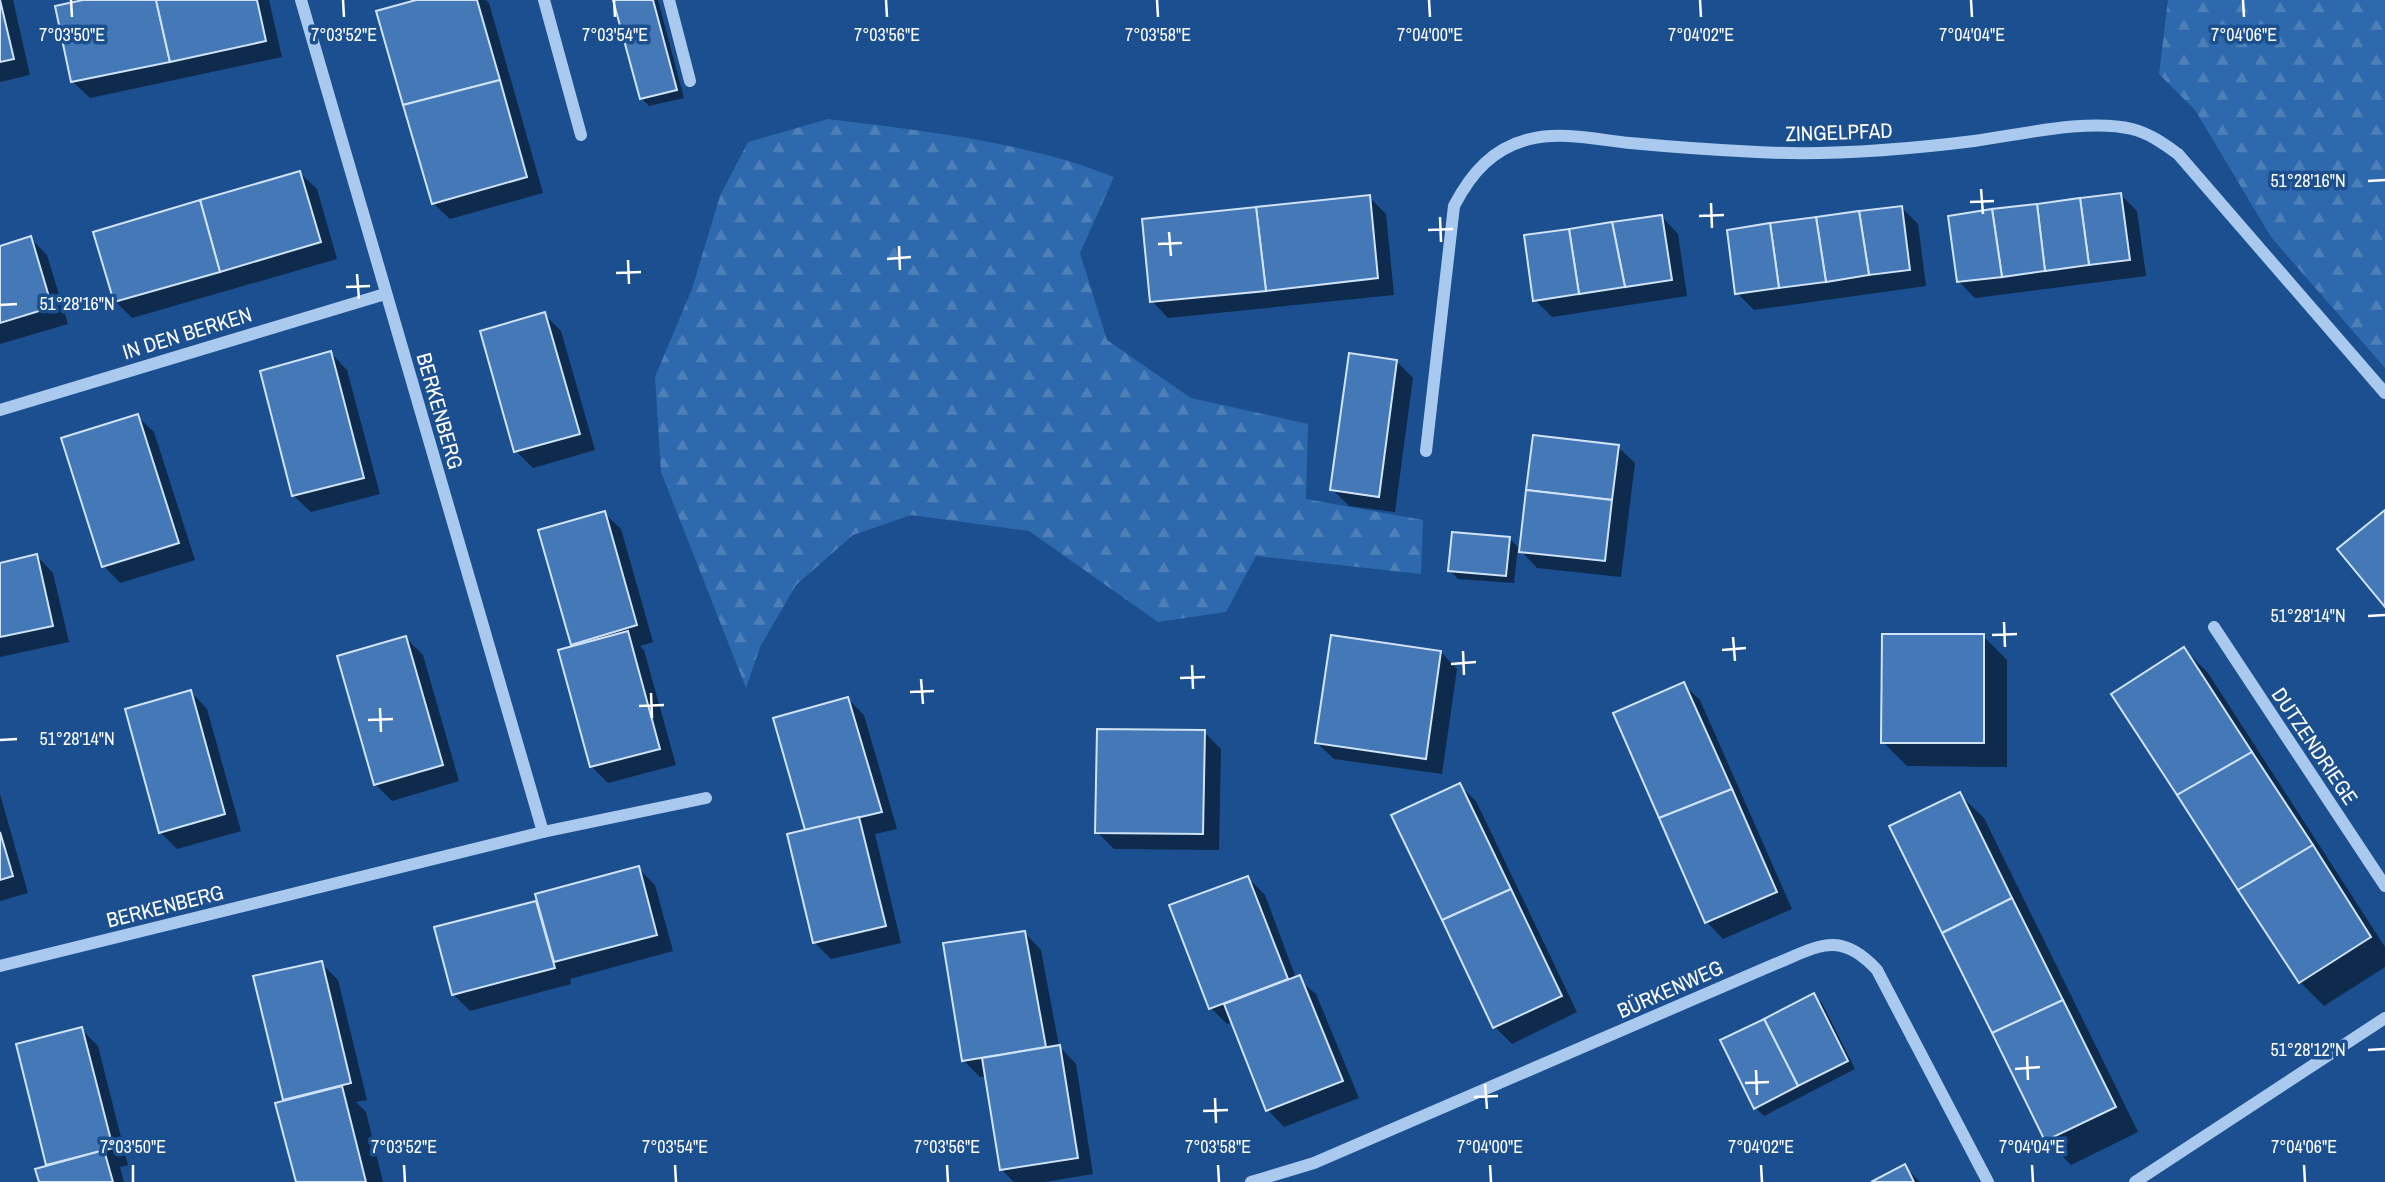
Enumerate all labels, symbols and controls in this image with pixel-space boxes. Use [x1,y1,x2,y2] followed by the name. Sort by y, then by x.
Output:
[39,22,105,47] text: 7°03'50"E
[311,22,377,47] text: 7°03'52"E
[582,22,648,47] text: 7°03'54"E
[854,22,920,47] text: 7°03'56"E
[1125,22,1191,47] text: 7°03'58"E
[1397,22,1463,47] text: 7°04'00"E
[1668,22,1734,47] text: 7°04'02"E
[1939,22,2005,47] text: 7°04'04"E
[2211,22,2277,47] text: 7°04'06"E
[1785,116,1893,148] street label: ZINGELPFAD
[2270,168,2346,193] text: 51°28'16"N
[39,291,115,316] text: 51°28'16"N
[119,300,255,366] street label: IN DEN BERKEN
[410,350,470,472] street label: BERKENBERG
[2270,603,2346,628] text: 51°28'14"N
[2265,682,2365,810] street label: DUTZENDRIEGE
[39,726,115,751] text: 51°28'14"N
[103,877,227,935] street label: BERKENBERG
[1613,953,1727,1025] street label: BÜRKENWEG
[2270,1037,2346,1062] text: 51°28'12"N
[100,1134,166,1159] text: 7°03'50"E
[371,1134,437,1159] text: 7°03'52"E
[642,1134,708,1159] text: 7°03'54"E
[914,1134,980,1159] text: 7°03'56"E
[1185,1134,1251,1159] text: 7°03'58"E
[1457,1134,1523,1159] text: 7°04'00"E
[1728,1134,1794,1159] text: 7°04'02"E
[1999,1134,2065,1159] text: 7°04'04"E
[2271,1134,2337,1159] text: 7°04'06"E

